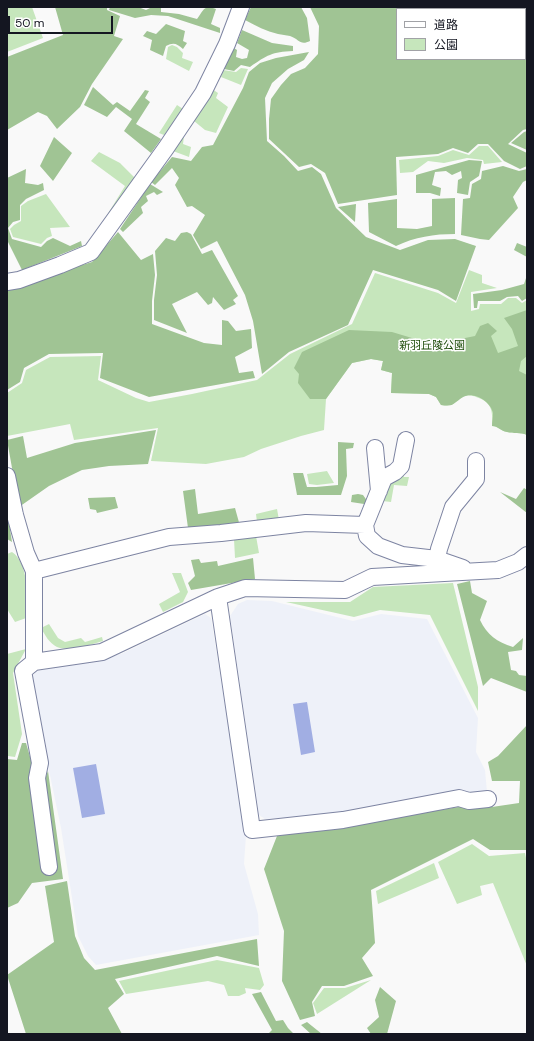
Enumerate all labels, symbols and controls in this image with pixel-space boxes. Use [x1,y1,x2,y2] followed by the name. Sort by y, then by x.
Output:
[10,8,115,34] scale bar
[396,8,526,60] legend
[15,15,44,31] text: 50 m
[434,17,458,33] text: 道路
[434,37,458,53] text: 公園
[399,339,465,353] park label: 新羽丘陵公園

